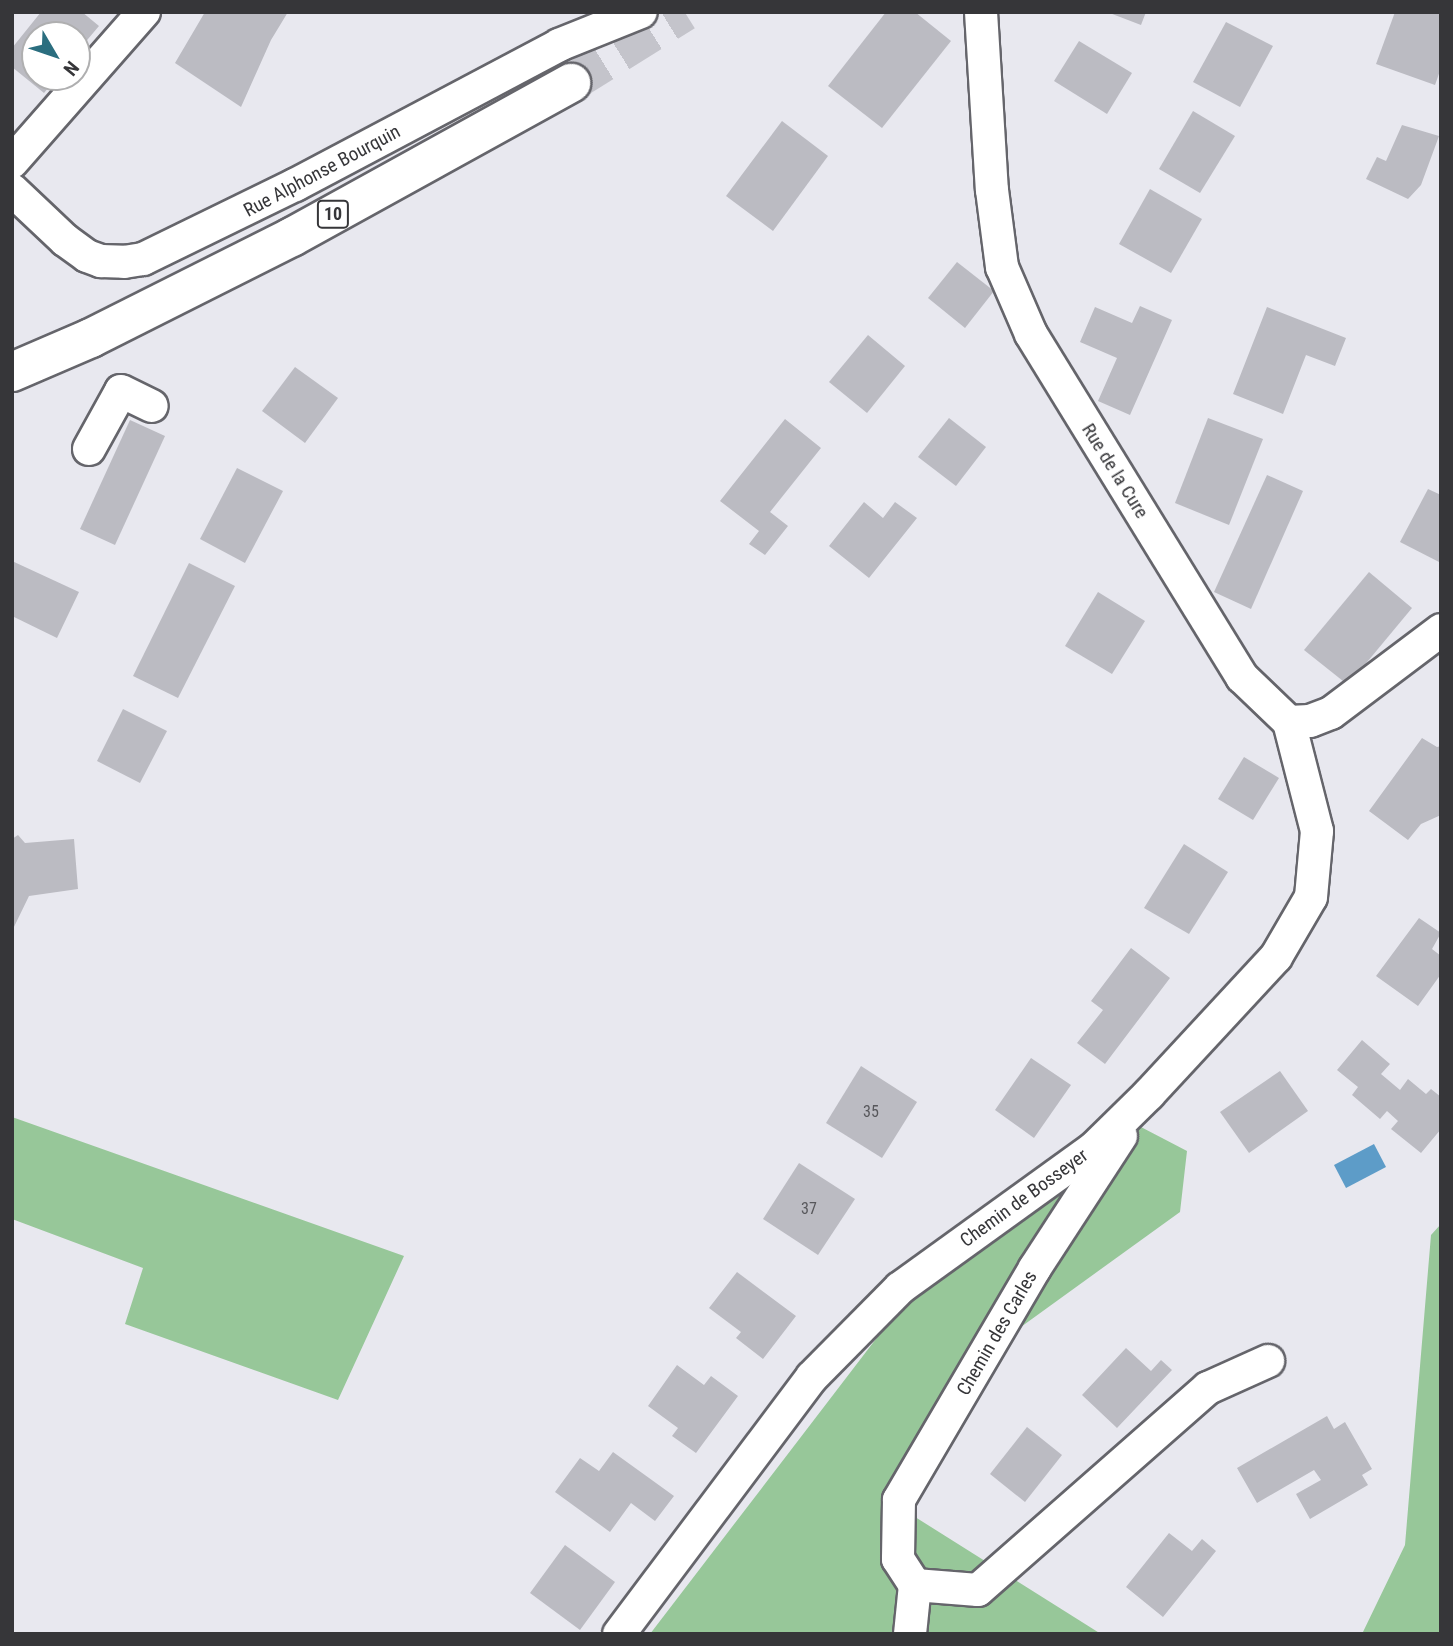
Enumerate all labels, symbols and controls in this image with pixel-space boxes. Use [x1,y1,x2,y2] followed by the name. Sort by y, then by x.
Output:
[21,21,91,91] north arrow
[59,57,84,80] text: N
[240,120,404,222] street label: Rue Alphonse Bourquin
[316,200,350,229] road number: 10
[1077,419,1153,523] street label: Rue de la Cure
[863,1102,879,1122] house number: 35
[956,1144,1092,1252] street label: Chemin de Bosseyer
[801,1199,817,1219] house number: 37
[952,1267,1042,1399] street label: Chemin des Carles

